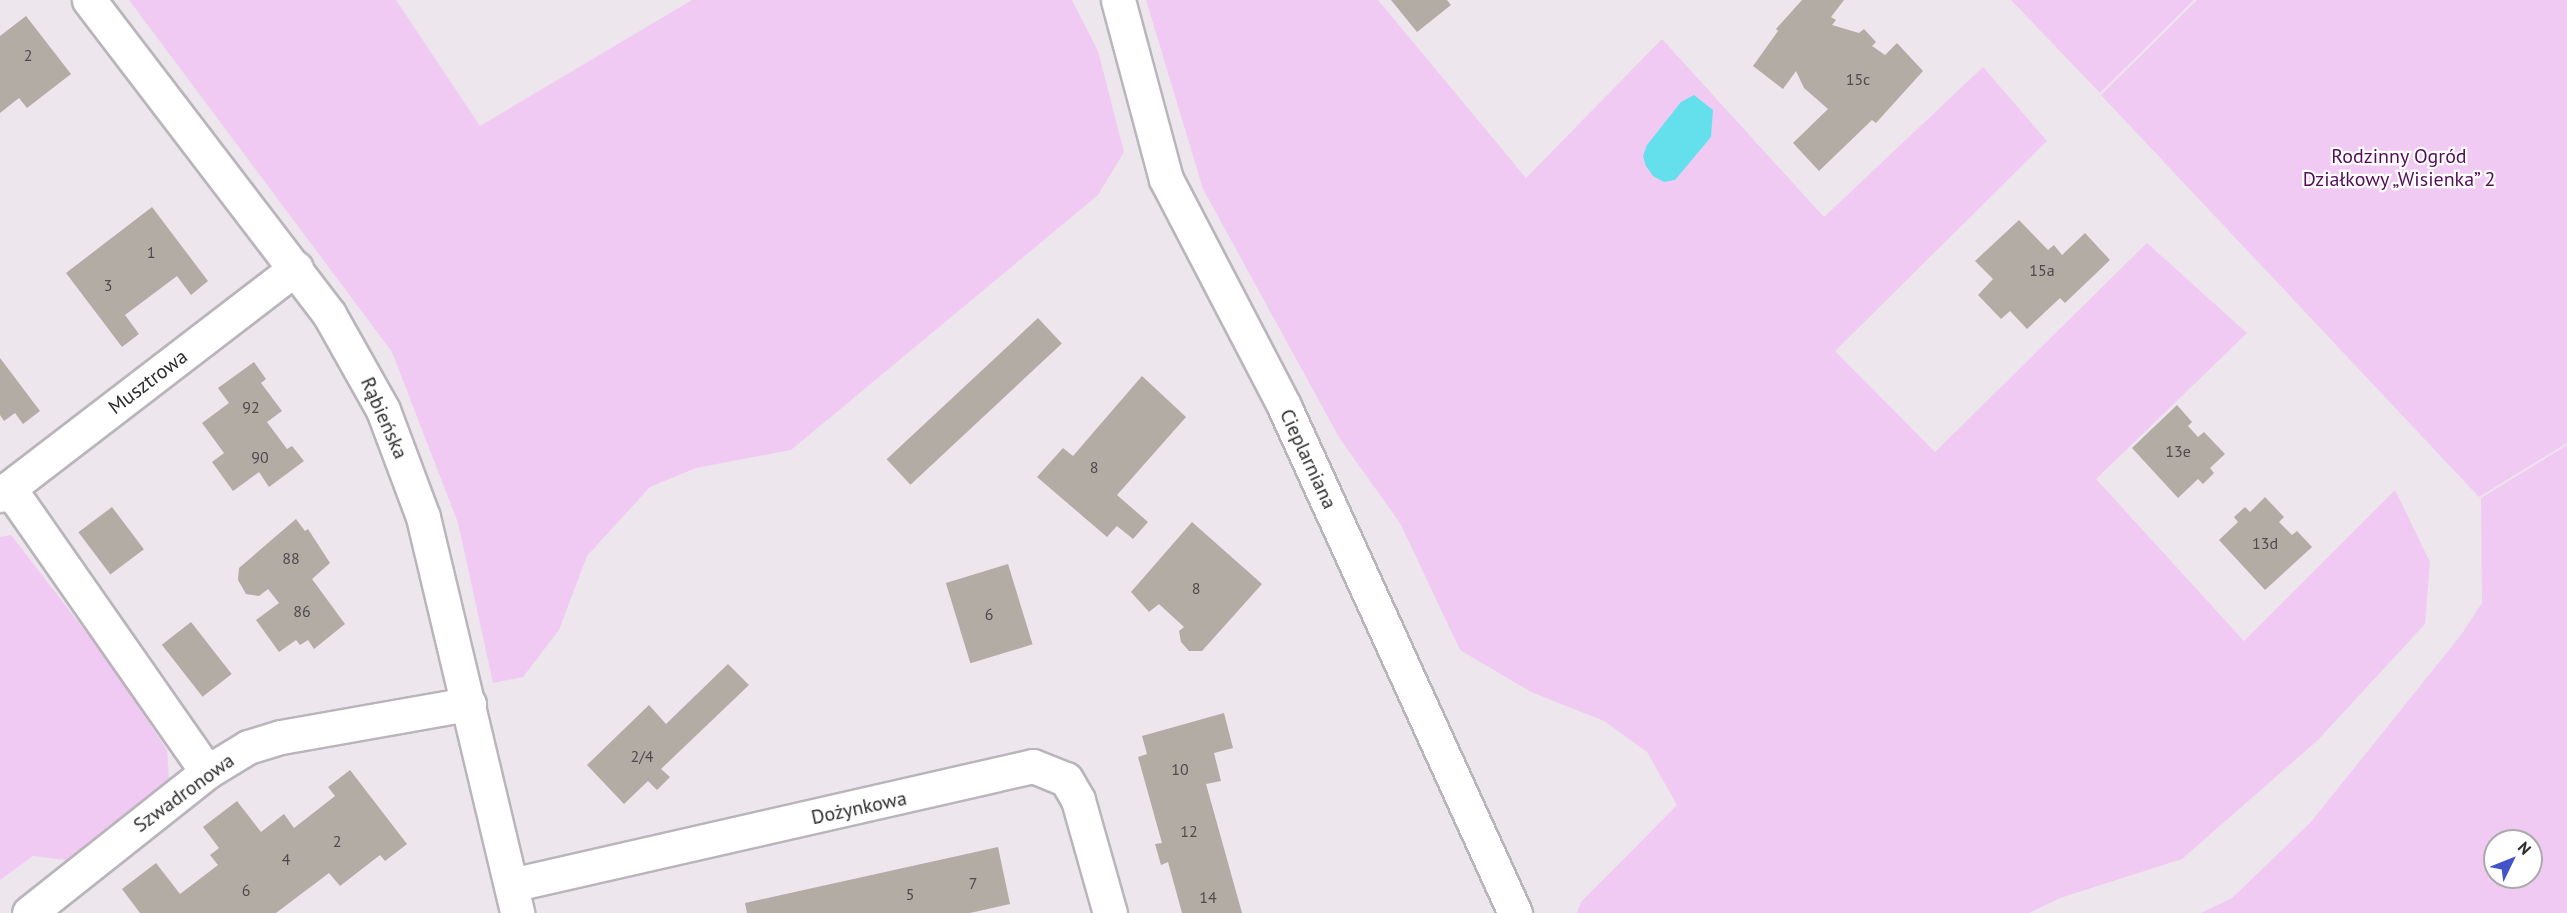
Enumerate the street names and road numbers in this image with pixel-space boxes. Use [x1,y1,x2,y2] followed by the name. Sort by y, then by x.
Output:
[104,345,192,419] street label: Musztrowa
[355,373,413,463] street label: Rąbieńska
[1274,405,1342,513] street label: Cieplarniana
[129,748,239,838] street label: Szwadronowa
[809,786,909,830] street label: Dożynkowa

